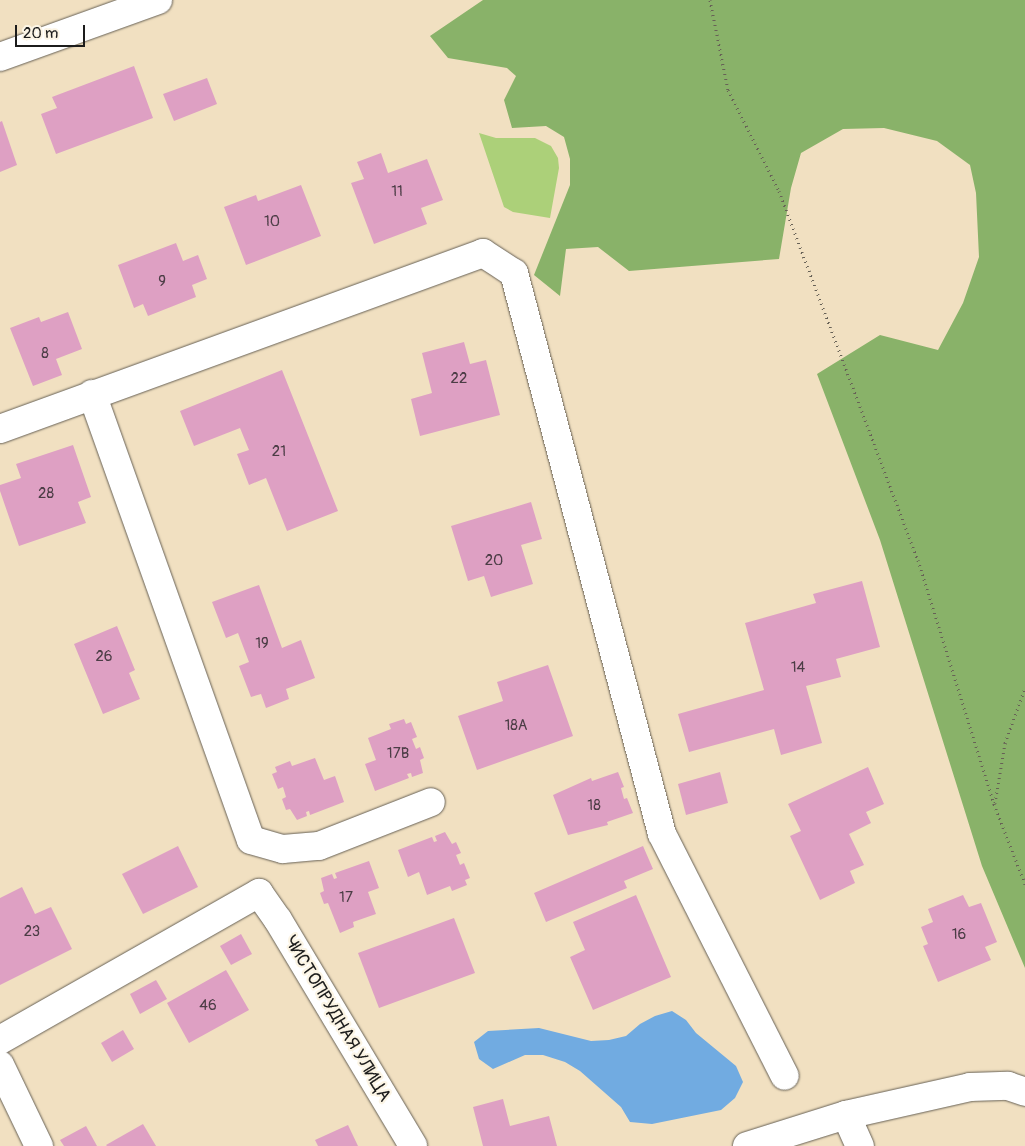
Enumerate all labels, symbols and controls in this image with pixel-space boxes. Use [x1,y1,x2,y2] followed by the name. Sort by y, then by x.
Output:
[18,15,88,47] scale bar
[23,24,58,43] text: 20 m
[391,183,403,201] house number: 11
[264,213,280,231] house number: 10
[158,273,166,291] house number: 9
[41,345,49,363] house number: 8
[451,370,467,388] house number: 22
[272,443,286,461] house number: 21
[38,485,54,503] house number: 28
[485,552,503,570] house number: 20
[255,635,269,653] house number: 19
[95,648,113,666] house number: 26
[791,659,805,677] house number: 14
[504,717,528,735] house number: 18А
[387,745,409,763] house number: 17В
[587,797,601,815] house number: 18
[339,889,353,907] house number: 17
[24,923,40,941] house number: 23
[952,926,966,944] house number: 16
[279,932,395,1106] street label: ЧИСТОПРУДНАЯ УЛИЦА
[199,997,217,1015] house number: 46

